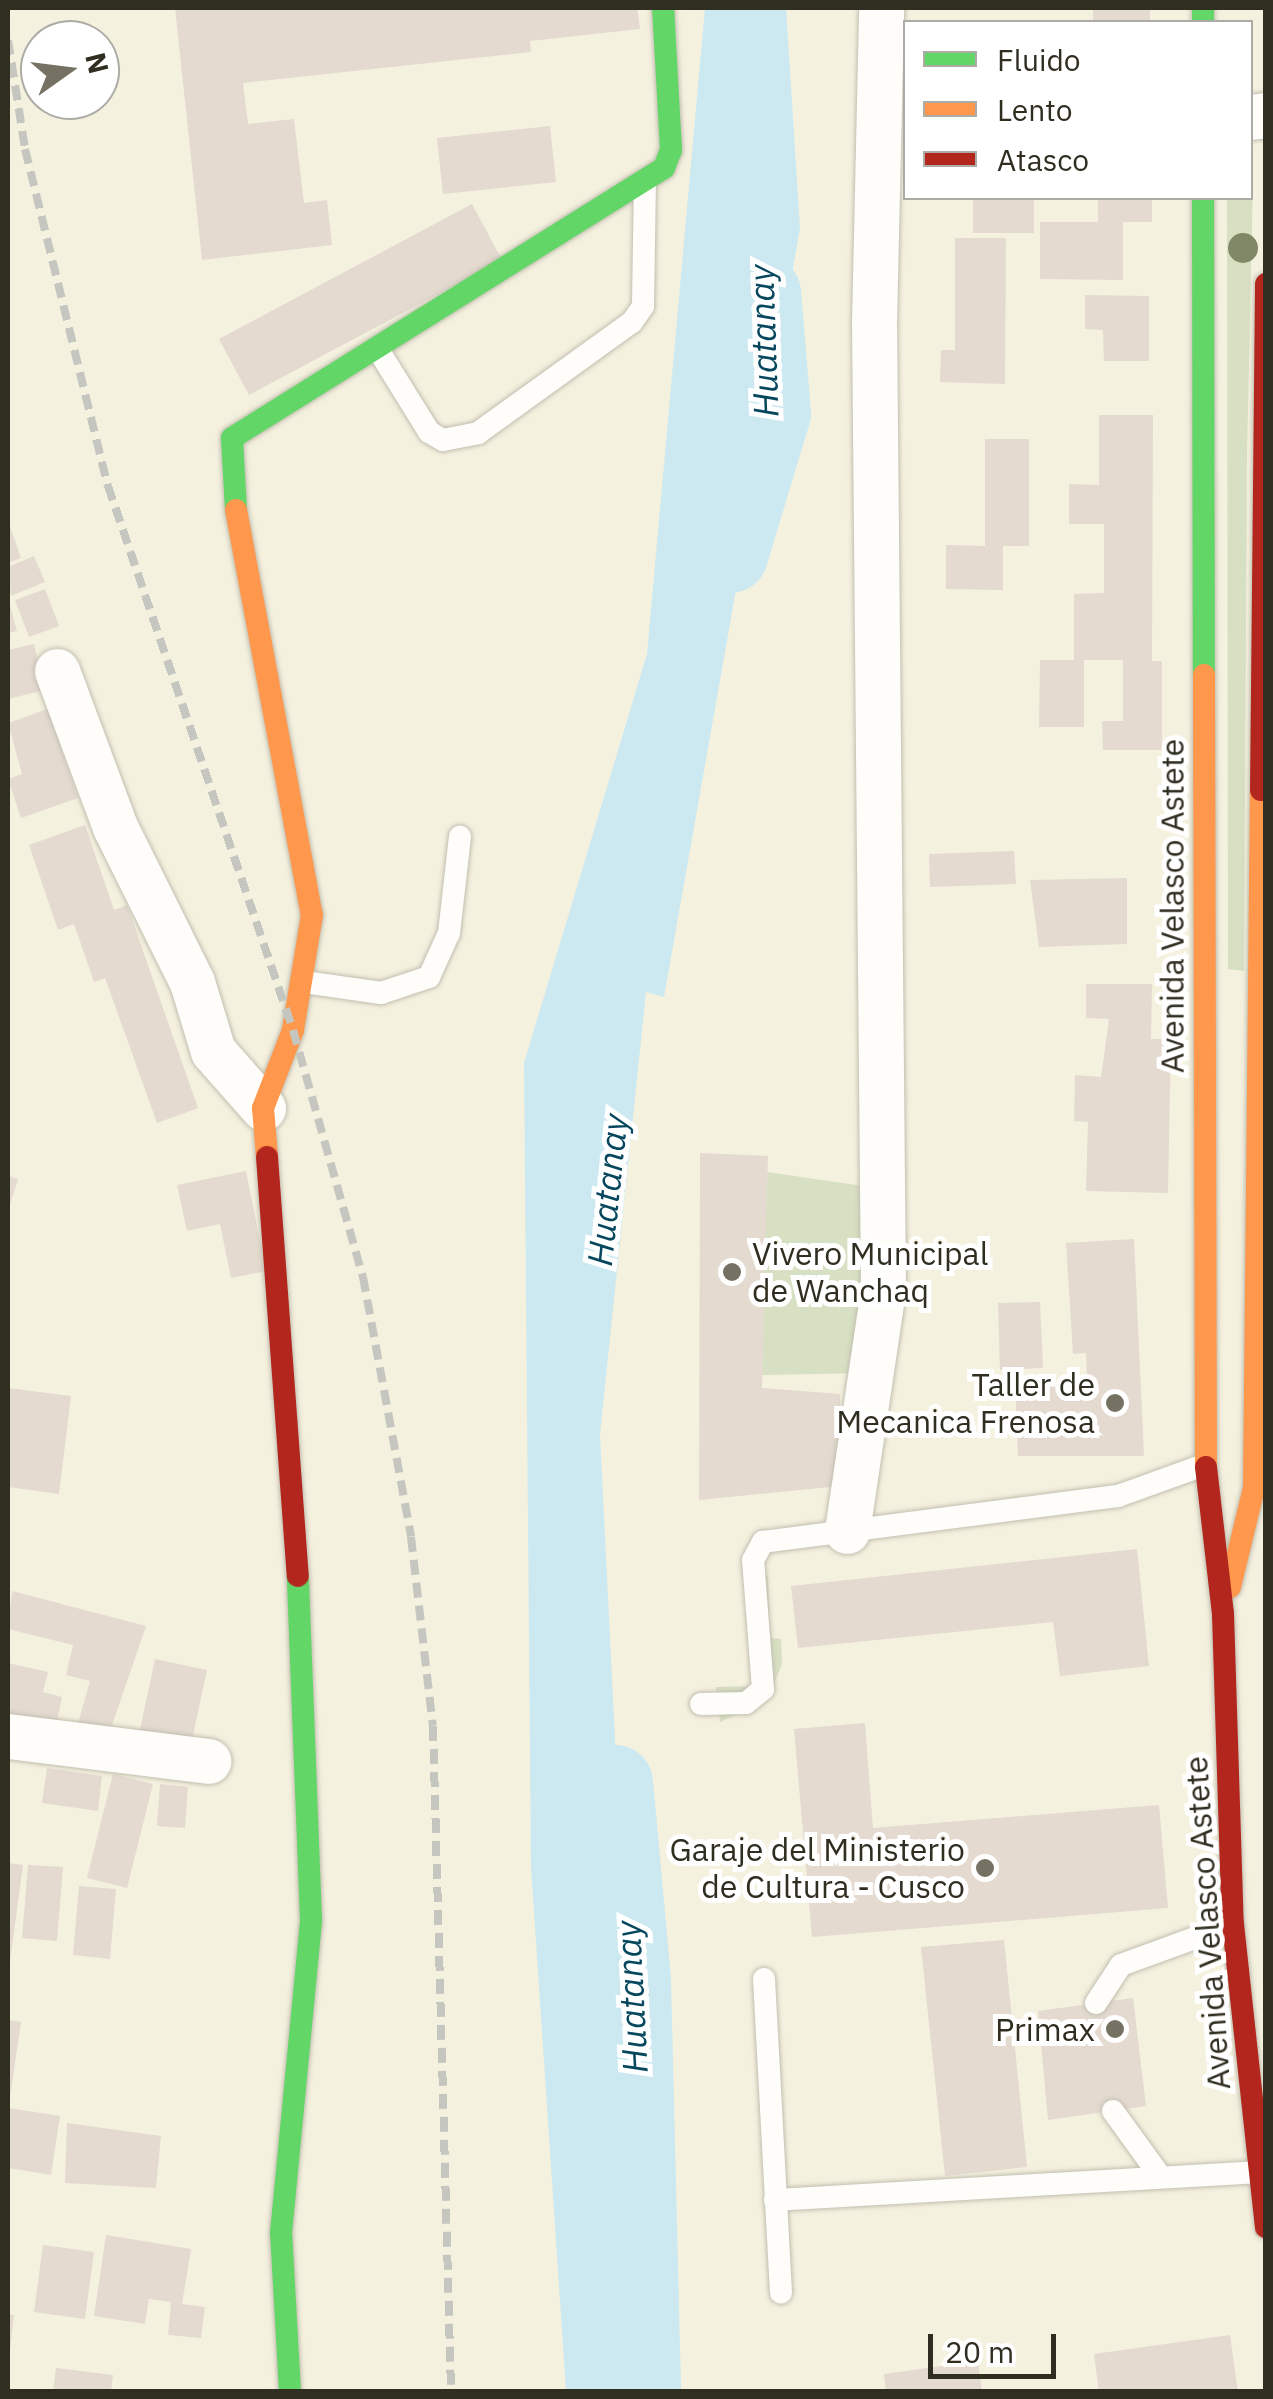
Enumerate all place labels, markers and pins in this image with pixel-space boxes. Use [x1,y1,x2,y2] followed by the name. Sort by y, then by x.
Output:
[752,1235,988,1310] place label: Vivero Municipal de Wanchaq
[721,1261,743,1283] marker: Vivero Municipal de Wanchaq
[836,1366,1095,1441] place label: Taller de Mecanica Frenosa
[1104,1392,1126,1414] marker: Taller de Mecanica Frenosa
[670,1831,965,1906] place label: Garaje del Ministerio de Cultura - Cusco
[974,1857,996,1879] marker: Garaje del Ministerio de Cultura - Cusco
[995,2010,1095,2048] place label: Primax
[1104,2018,1126,2040] marker: Primax

